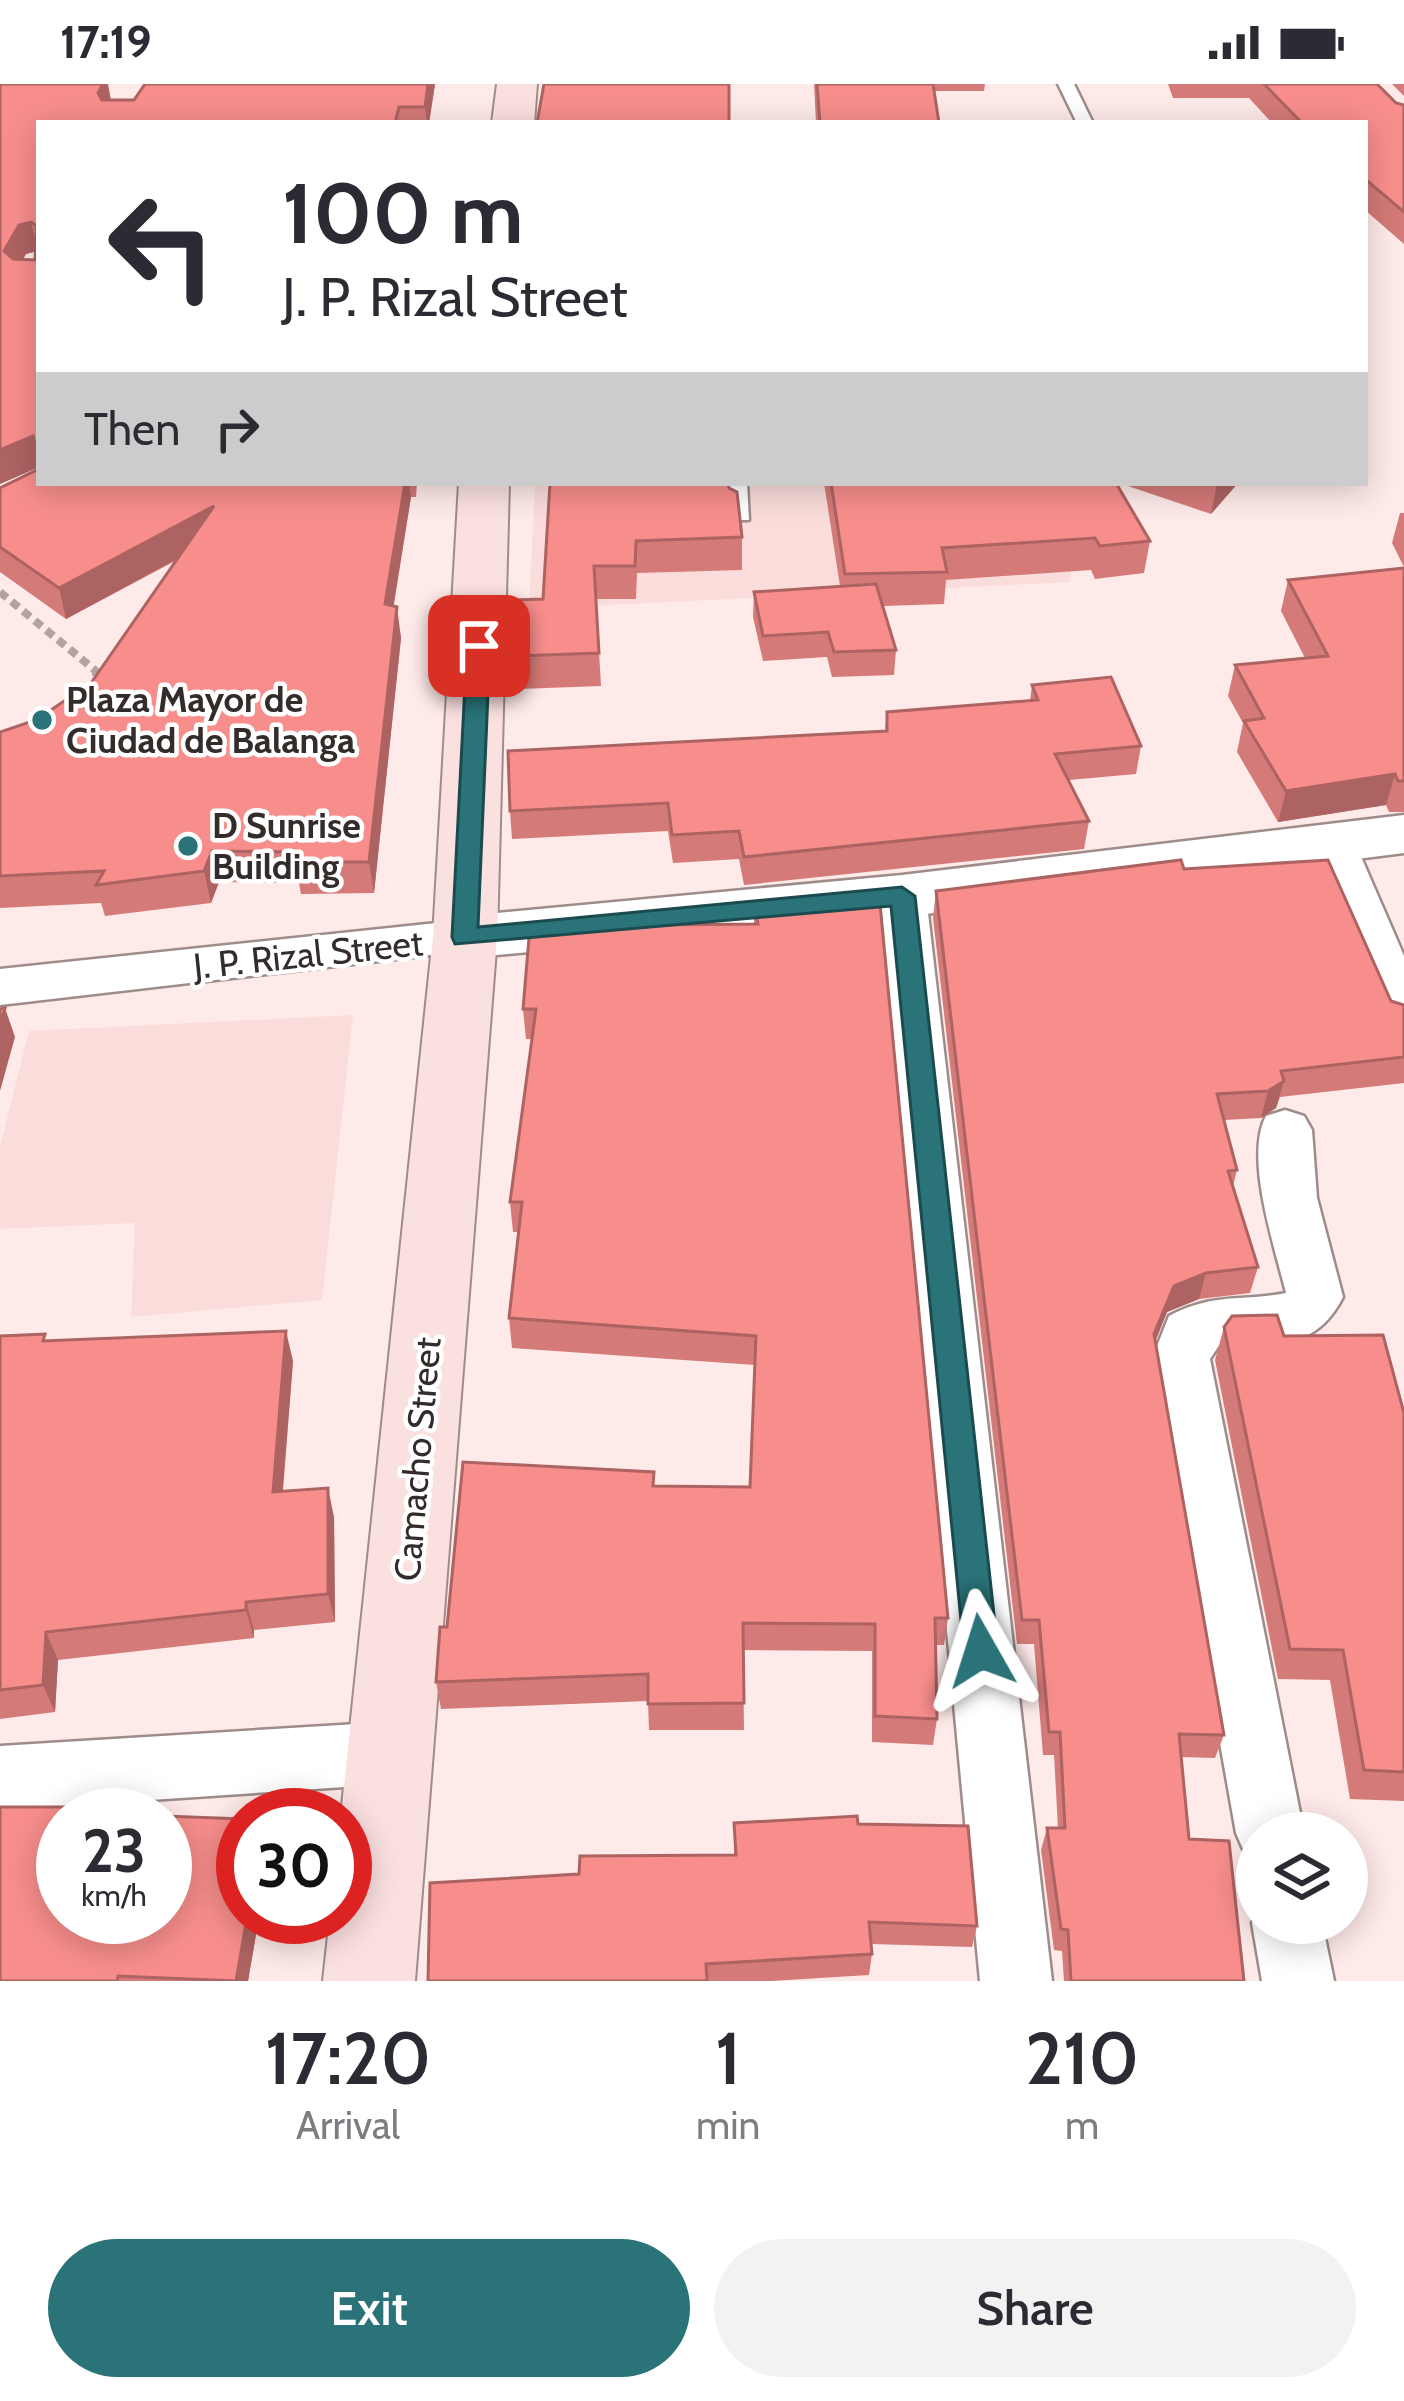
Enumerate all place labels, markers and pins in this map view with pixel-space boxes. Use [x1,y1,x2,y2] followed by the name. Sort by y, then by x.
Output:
[428,595,530,697] pin
[66,677,355,762] place label: Plaza Mayor de Ciudad de Balanga
[29,707,55,733] marker: Plaza Mayor de Ciudad de Balanga
[212,803,361,888] place label: D Sunrise Building
[175,833,201,859] marker: D Sunrise Building

